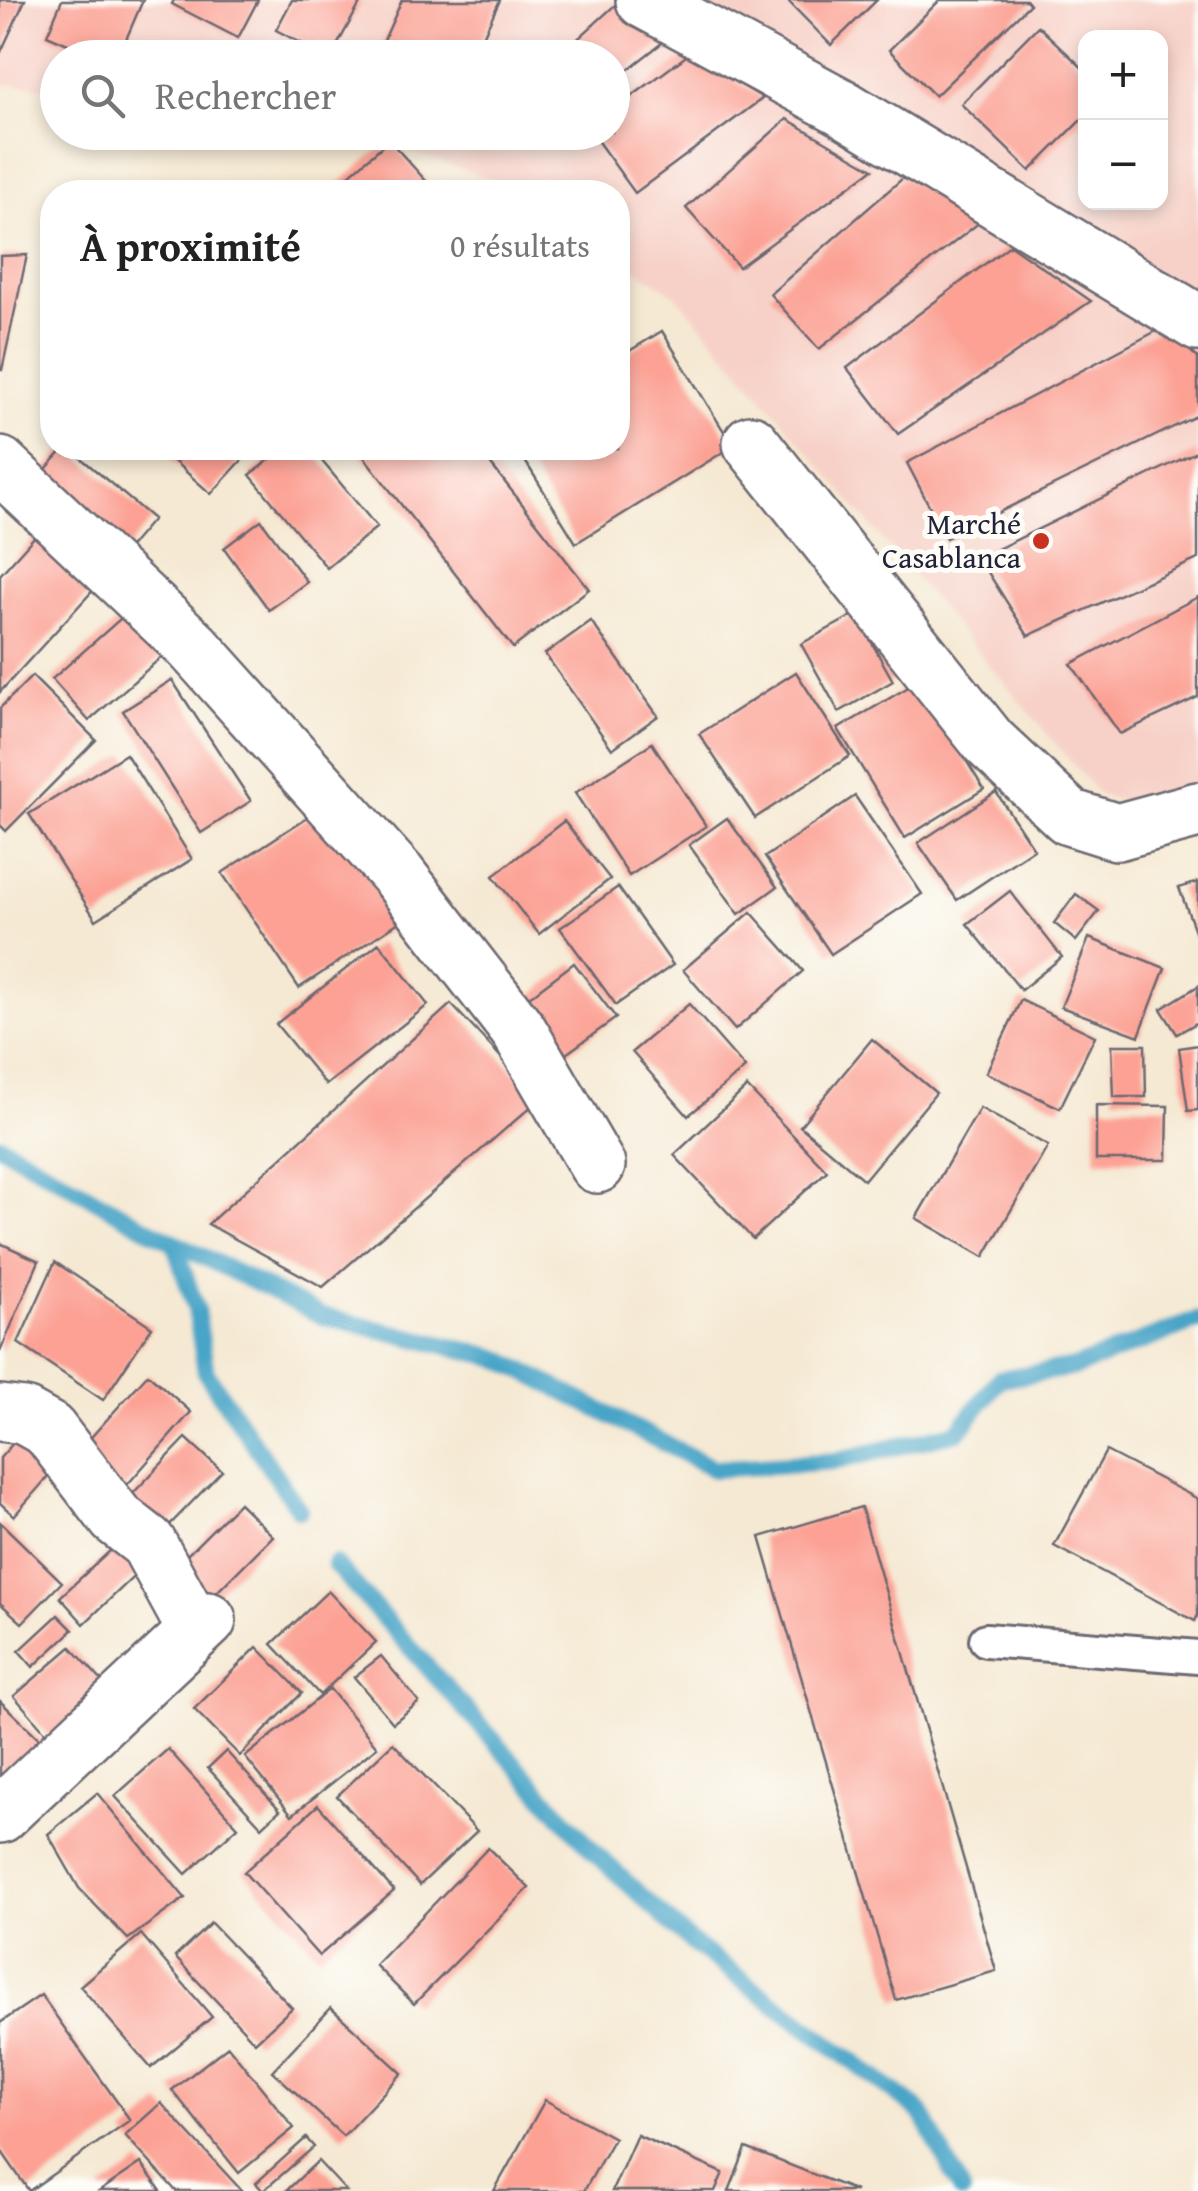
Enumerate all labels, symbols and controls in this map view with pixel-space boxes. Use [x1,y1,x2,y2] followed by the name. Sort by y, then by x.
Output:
[1078,30,1168,210] map controls
[1078,30,1168,120] button: +
[40,40,630,150] search box
[155,67,336,123] text: Rechercher
[75,68,130,123] icon: search
[1078,120,1168,210] button: −
[80,215,301,276] text: À proximité
[450,222,590,269] text: 0 résultats
[882,501,1021,579] place label: Marché Casablanca
[1030,530,1052,552] marker: Marché Casablanca

